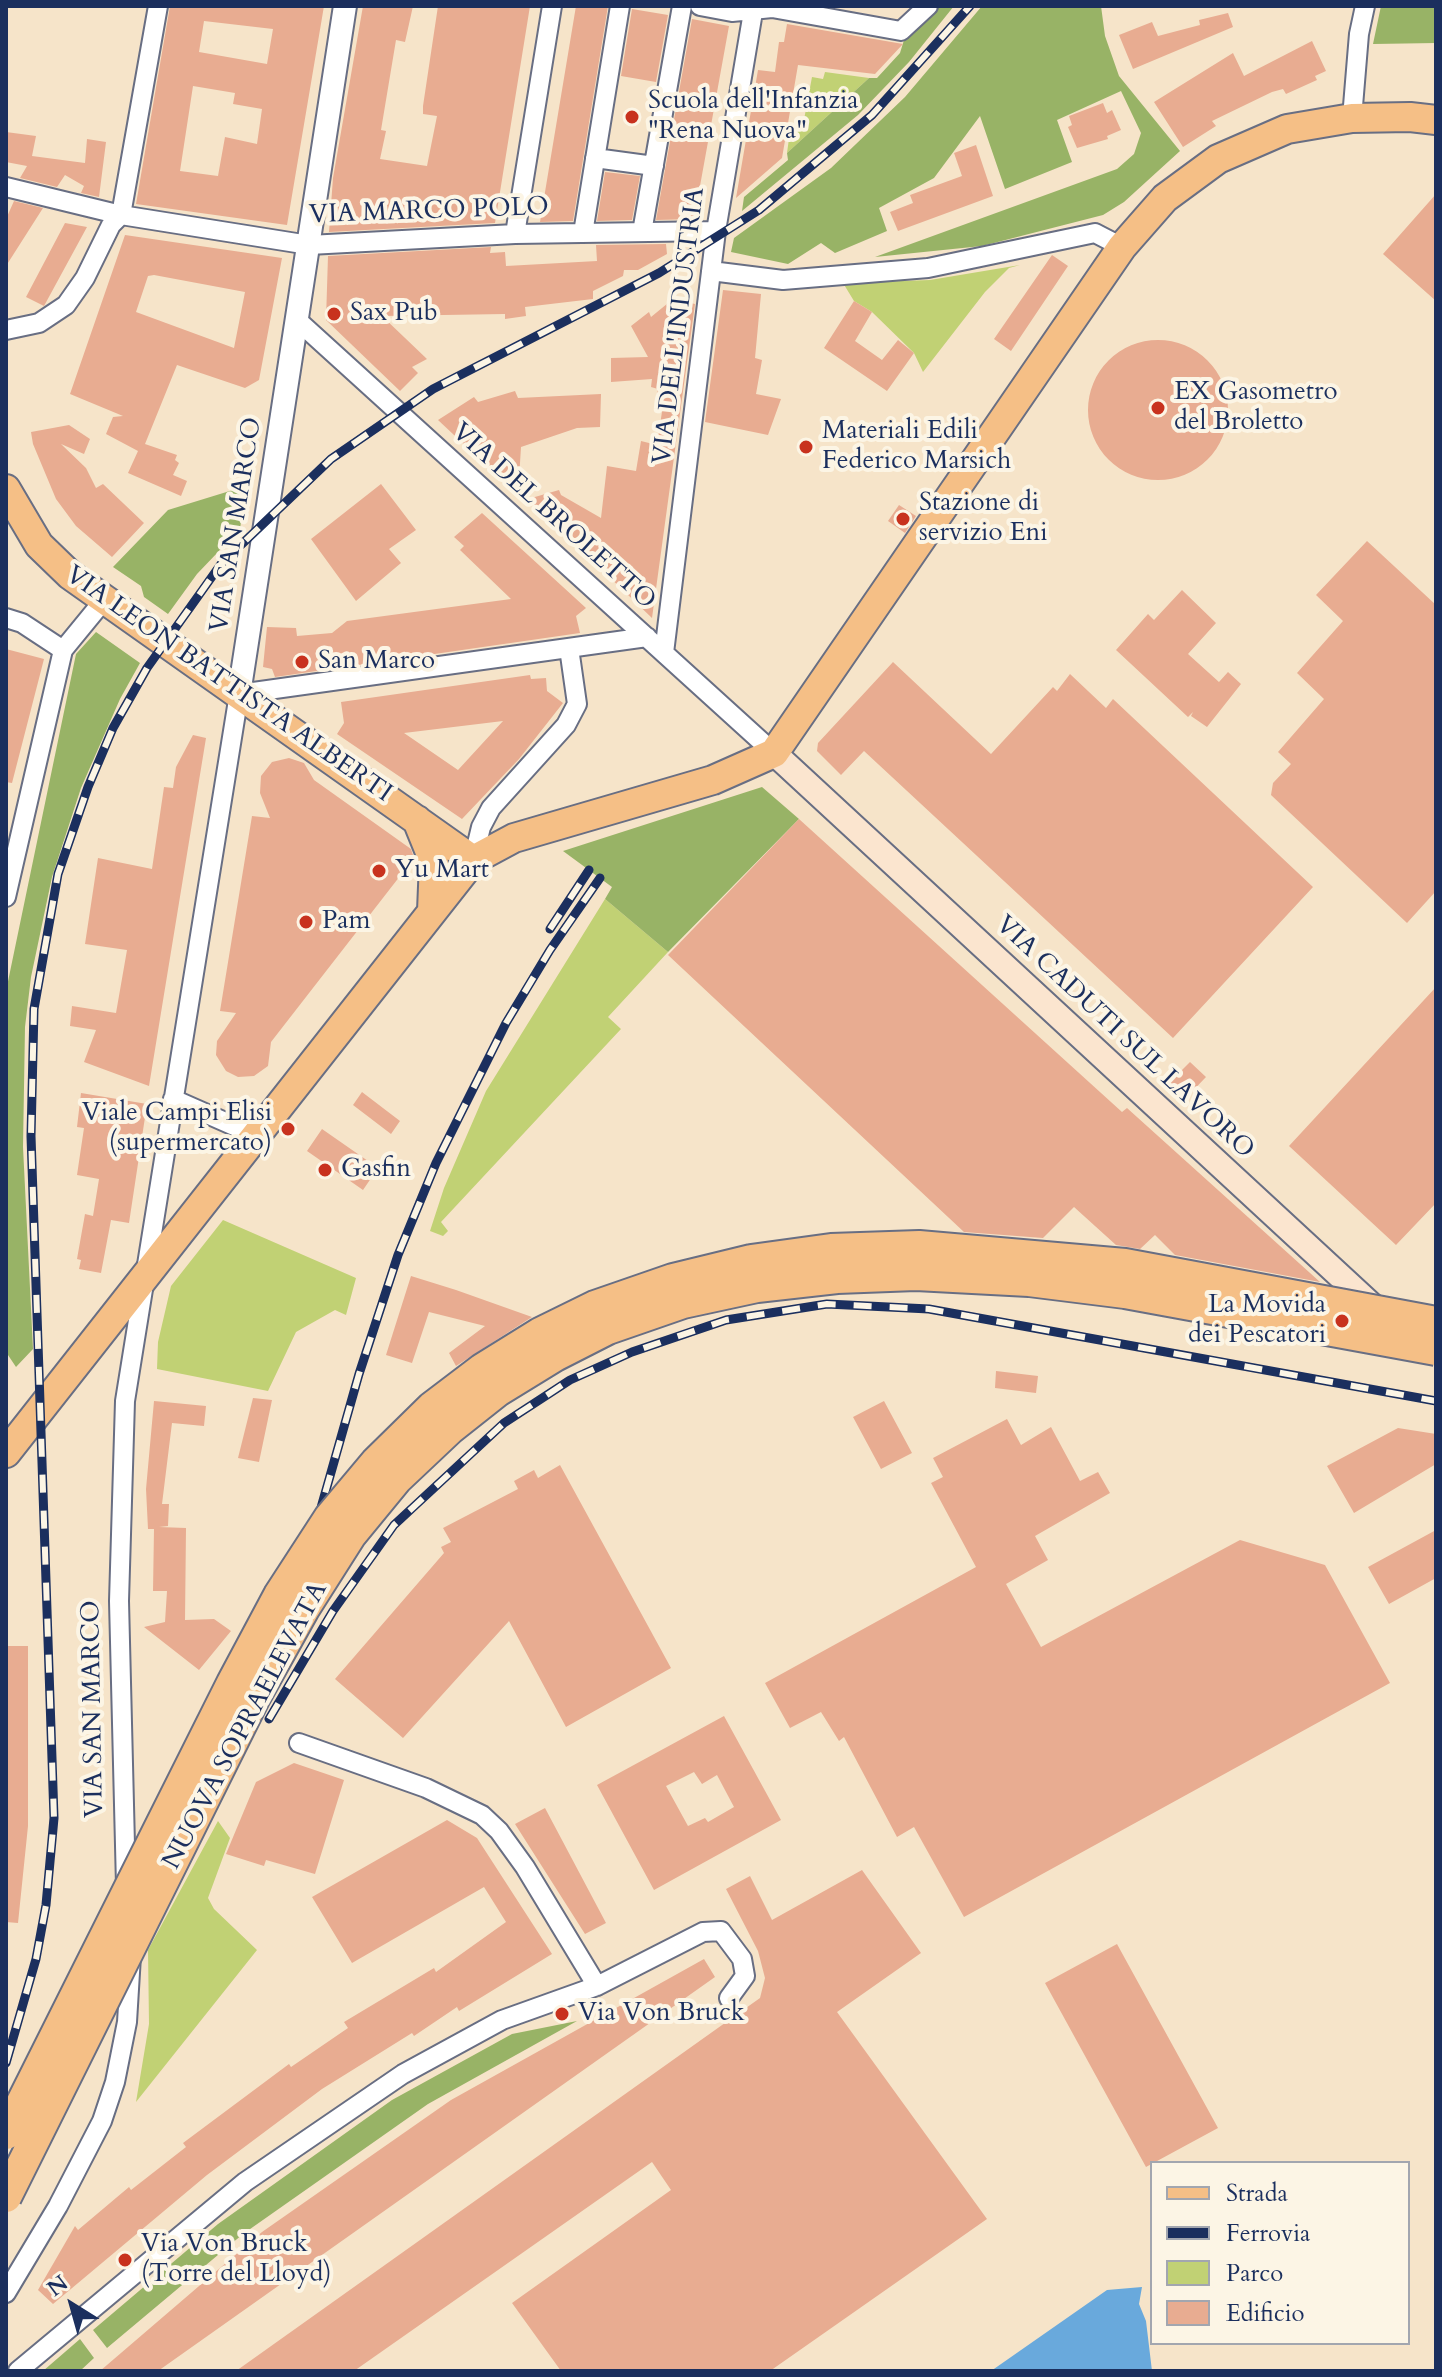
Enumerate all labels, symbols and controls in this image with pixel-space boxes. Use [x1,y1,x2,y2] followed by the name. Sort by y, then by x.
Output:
[648,86,859,148] place label: Scuola dell'Infanzia "Rena Nuova"
[623,108,641,126] marker: Scuola dell'Infanzia "Rena Nuova"
[648,186,712,466] street label: VIA DELL'INDUSTRIA
[309,192,549,232] street label: VIA MARCO POLO
[350,298,438,330] place label: Sax Pub
[325,305,343,323] marker: Sax Pub
[1174,377,1338,438] place label: EX Gasometro del Broletto
[1149,399,1167,417] marker: EX Gasometro del Broletto
[205,415,269,635] street label: VIA SAN MARCO
[822,416,1011,478] place label: Materiali Edili Federico Marsich
[445,417,661,617] street label: VIA DEL BROLETTO
[797,438,815,456] marker: Materiali Edili Federico Marsich
[919,488,1048,550] place label: Stazione di servizio Eni
[894,510,912,528] marker: Stazione di servizio Eni
[59,560,397,810] street label: VIA LEON BATTISTA ALBERTI
[318,646,435,678] place label: San Marco
[293,653,311,671] marker: San Marco
[395,855,489,887] place label: Yu Mart
[370,862,388,880] marker: Yu Mart
[322,906,371,938] place label: Pam
[988,910,1260,1166] street label: VIA CADUTI SUL LAVORO
[297,913,315,931] marker: Pam
[82,1098,272,1160] place label: Viale Campi Elisi (supermercato)
[279,1120,297,1138] marker: Viale Campi Elisi (supermercato)
[341,1154,411,1186] place label: Gasfin
[316,1161,334,1179] marker: Gasfin
[1188,1290,1326,1352] place label: La Movida dei Pescatori
[1333,1312,1351,1330] marker: La Movida dei Pescatori
[157,1577,335,1875] street label: NUOVA SOPRAELEVATA
[77,1600,111,1818] street label: VIA SAN MARCO
[578,1998,745,2030] place label: Via Von Bruck
[553,2005,571,2023] marker: Via Von Bruck
[1150,2161,1410,2345] legend
[1226,2177,1288,2210] text: Strada
[1226,2217,1310,2250] text: Ferrovia
[141,2229,332,2290] place label: Via Von Bruck (Torre del Lloyd)
[116,2251,134,2269] marker: Via Von Bruck (Torre del Lloyd)
[1226,2257,1283,2290] text: Parco
[32,2265,112,2345] north arrow
[41,2268,74,2304] text: N
[1226,2297,1305,2330] text: Edificio

